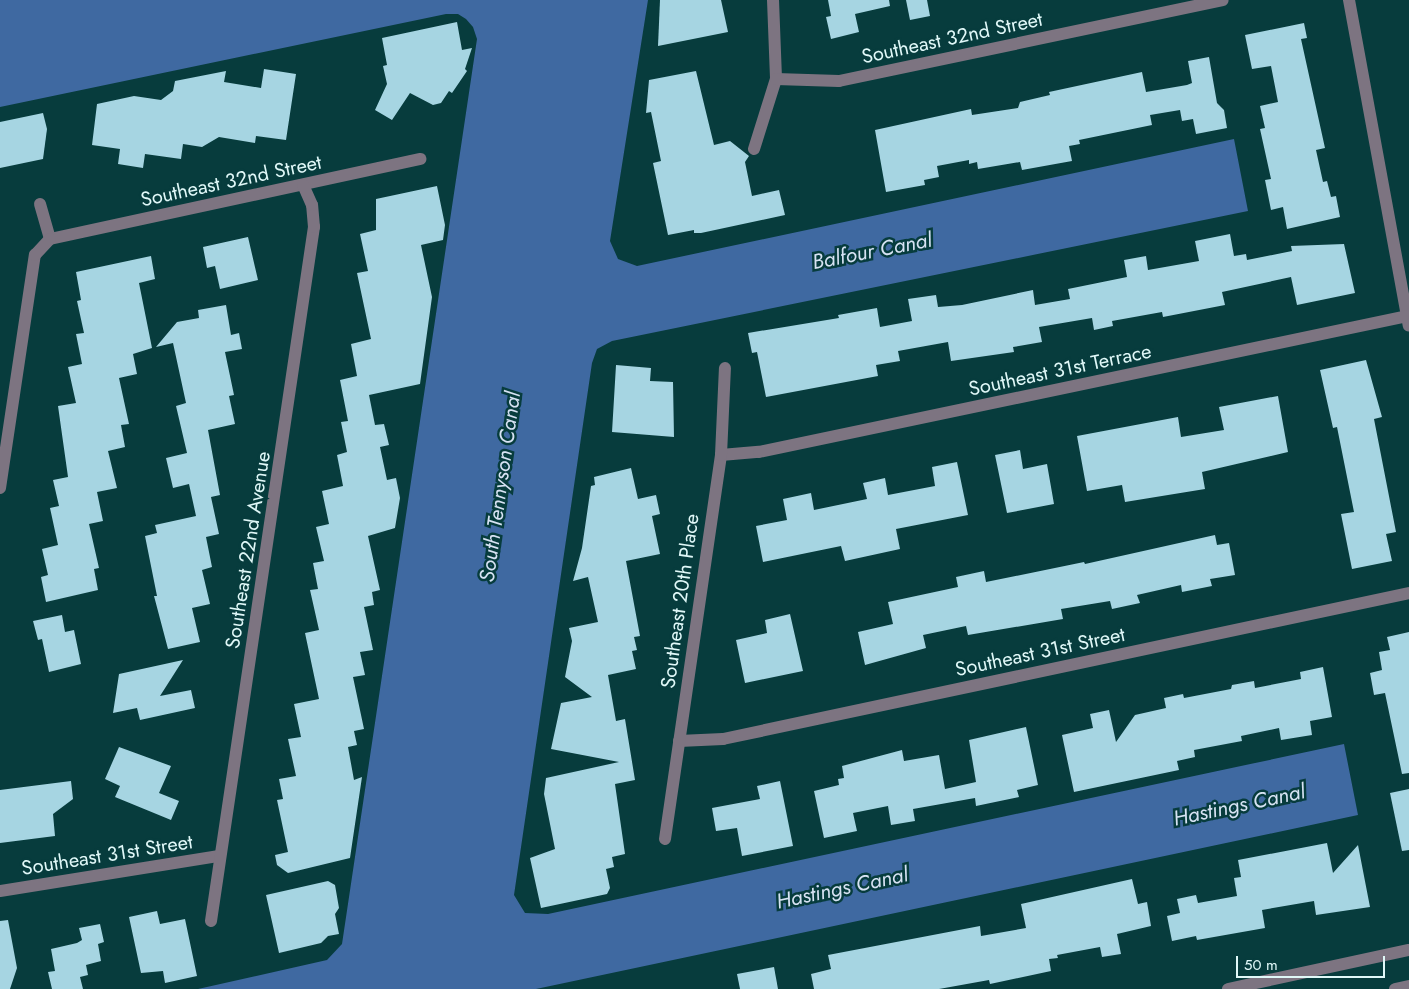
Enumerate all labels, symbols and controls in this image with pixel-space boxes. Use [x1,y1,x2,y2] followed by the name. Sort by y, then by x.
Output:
[859,7,1045,69] street label: Southeast 32nd Street
[138,150,324,212] street label: Southeast 32nd Street
[810,227,934,275] water label: Balfour Canal
[967,339,1153,401] street label: Southeast 31st Terrace
[474,390,526,584] water label: South Tennyson Canal
[221,450,275,650] street label: Southeast 22nd Avenue
[656,512,704,690] street label: Southeast 20th Place
[953,622,1127,682] street label: Southeast 31st Street
[1171,779,1307,831] water label: Hastings Canal
[20,830,194,880] street label: Southeast 31st Street
[774,862,910,914] water label: Hastings Canal
[1239,946,1388,978] scale bar
[1244,954,1278,976] text: 50 m

